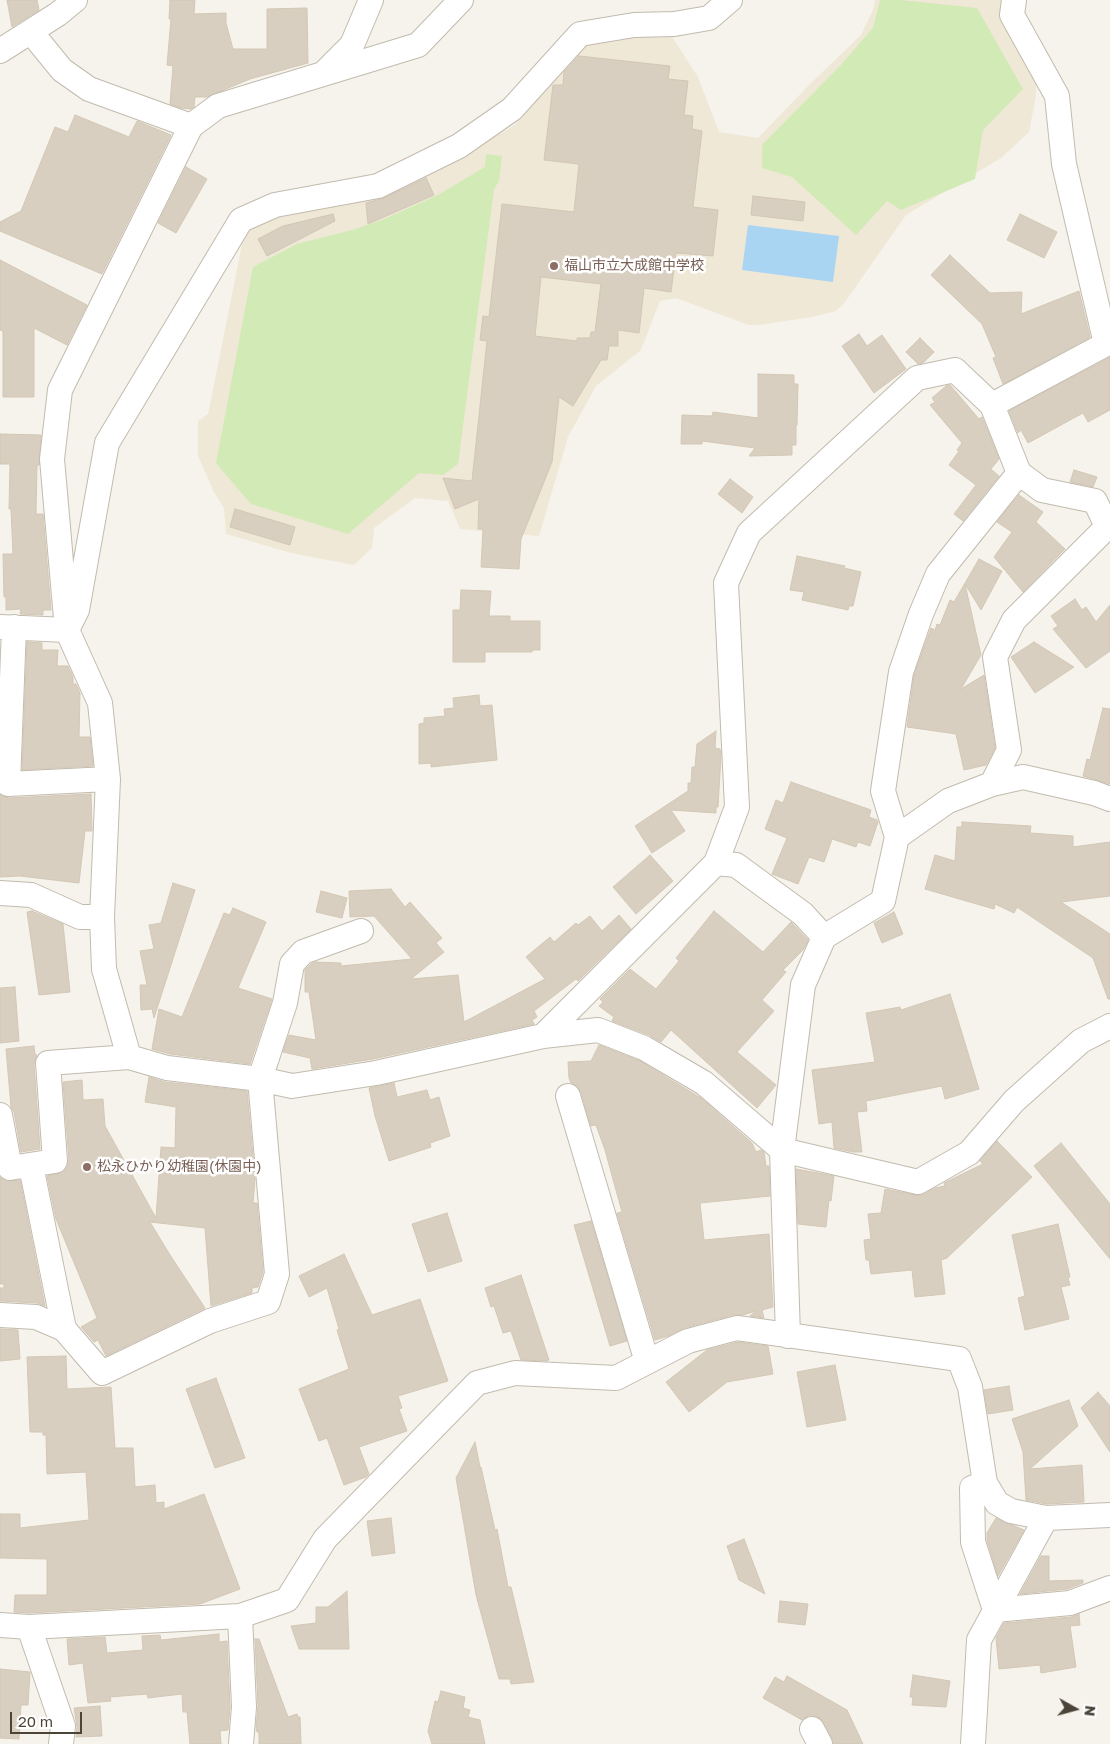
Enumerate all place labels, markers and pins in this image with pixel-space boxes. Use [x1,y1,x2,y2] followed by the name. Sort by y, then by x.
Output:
[564,258,704,274] place label: 福山市立大成館中学校
[548,260,560,272] marker: 福山市立大成館中学校
[97,1159,262,1175] place label: 松永ひかり幼稚園(休園中)
[81,1161,93,1173] marker: 松永ひかり幼稚園(休園中)

